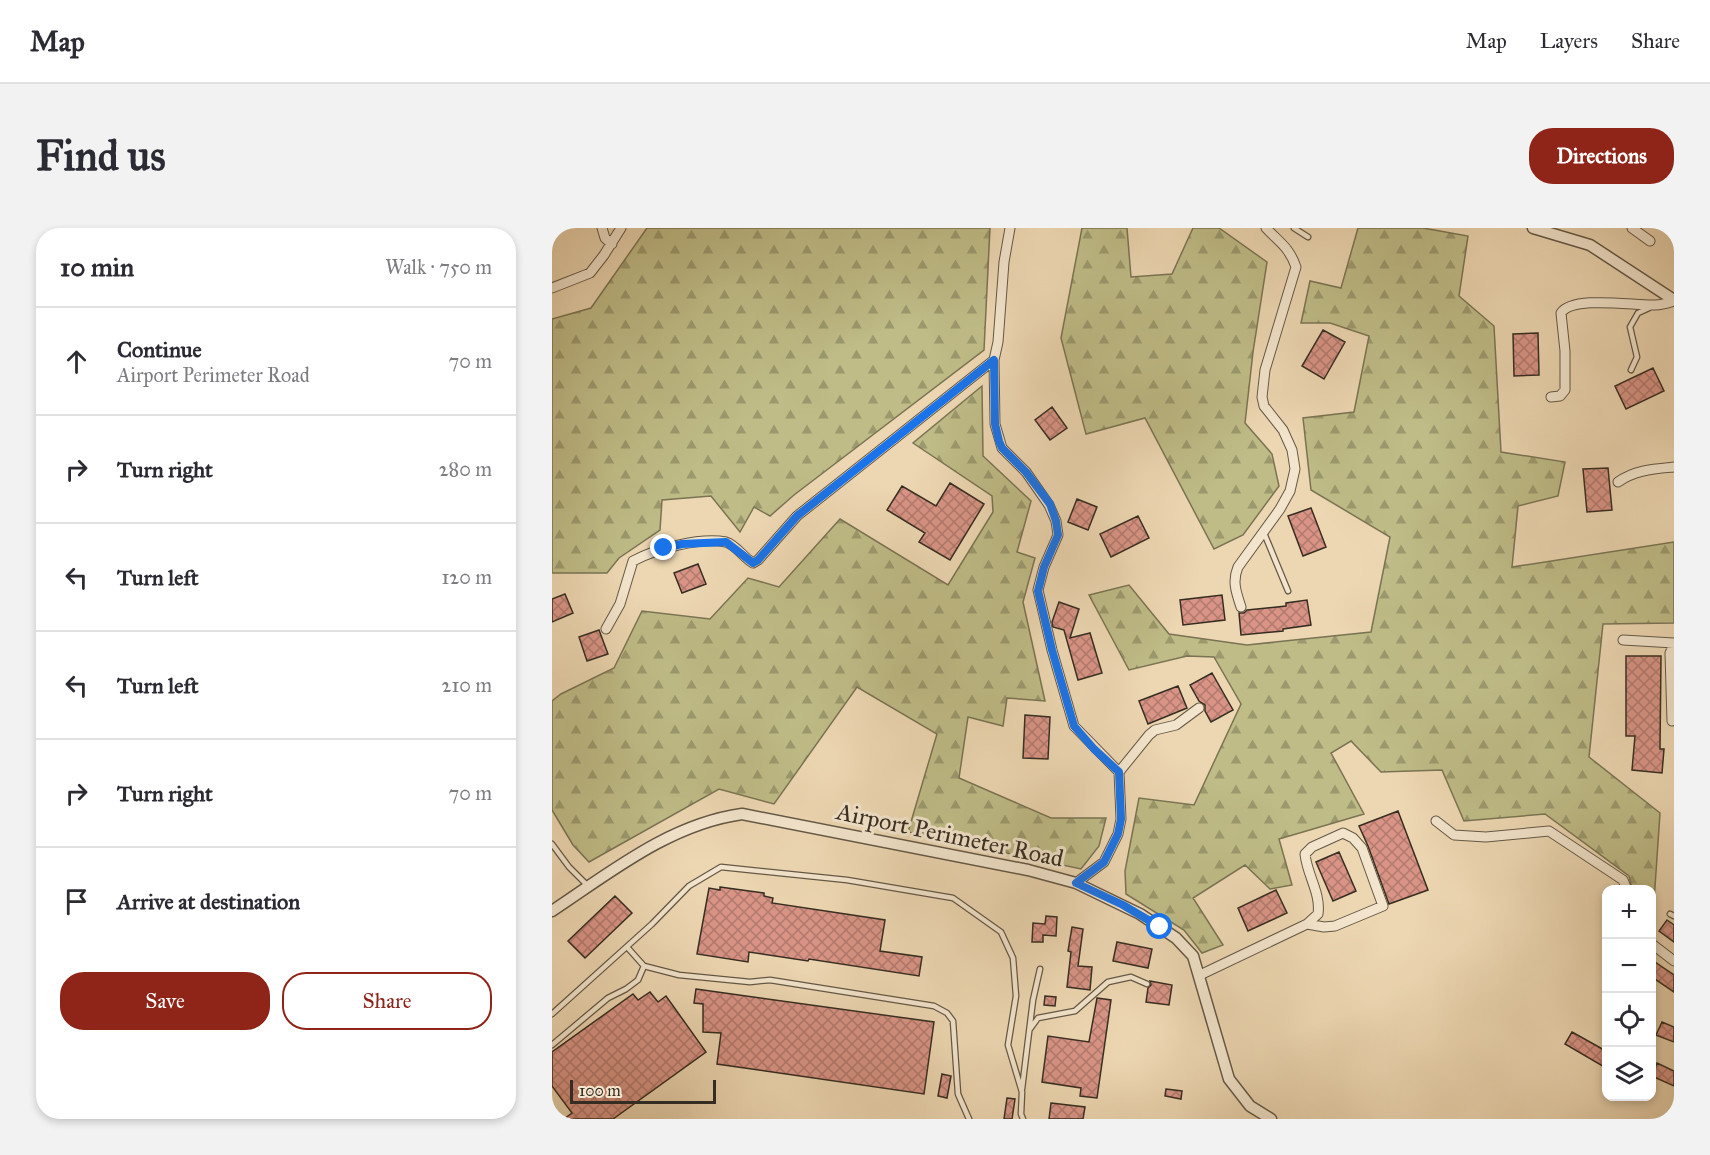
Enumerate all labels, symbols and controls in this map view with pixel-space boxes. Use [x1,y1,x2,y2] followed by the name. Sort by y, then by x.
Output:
[30,24,85,59] text: Map
[1466,28,1507,54] text: Map
[1540,28,1598,54] text: Layers
[1631,28,1680,54] text: Share
[1529,128,1674,184] button: Directions
[36,130,166,182] text: Find us
[60,251,134,283] text: 10 min
[385,255,492,279] text: Walk · 750 m
[117,336,202,363] text: Continue
[60,345,93,378] icon: ahead
[449,349,492,373] text: 70 m
[117,363,310,387] text: Airport Perimeter Road
[60,453,93,486] icon: right
[117,456,213,483] text: Turn right
[439,457,492,481] text: 280 m
[650,534,676,560] route end
[60,561,93,594] icon: left
[117,564,199,591] text: Turn left
[441,565,492,589] text: 120 m
[60,669,93,702] icon: left
[117,672,199,699] text: Turn left
[442,673,492,697] text: 210 m
[60,777,93,810] icon: right
[117,780,213,807] text: Turn right
[449,781,492,805] text: 70 m
[833,796,1066,874] street label: Airport Perimeter Road
[60,885,93,918] icon: arrive
[1602,885,1656,1101] map controls
[1602,885,1656,939] button: +
[117,888,300,915] text: Arrive at destination
[1146,913,1172,939] route start
[1602,939,1656,993] button: −
[60,972,270,1030] button: Save
[282,972,492,1030] button: Share
[1602,993,1656,1047] button: locate
[1602,1047,1656,1101] button: layers
[570,1077,716,1104] scale bar
[579,1081,621,1100] text: 100 m

